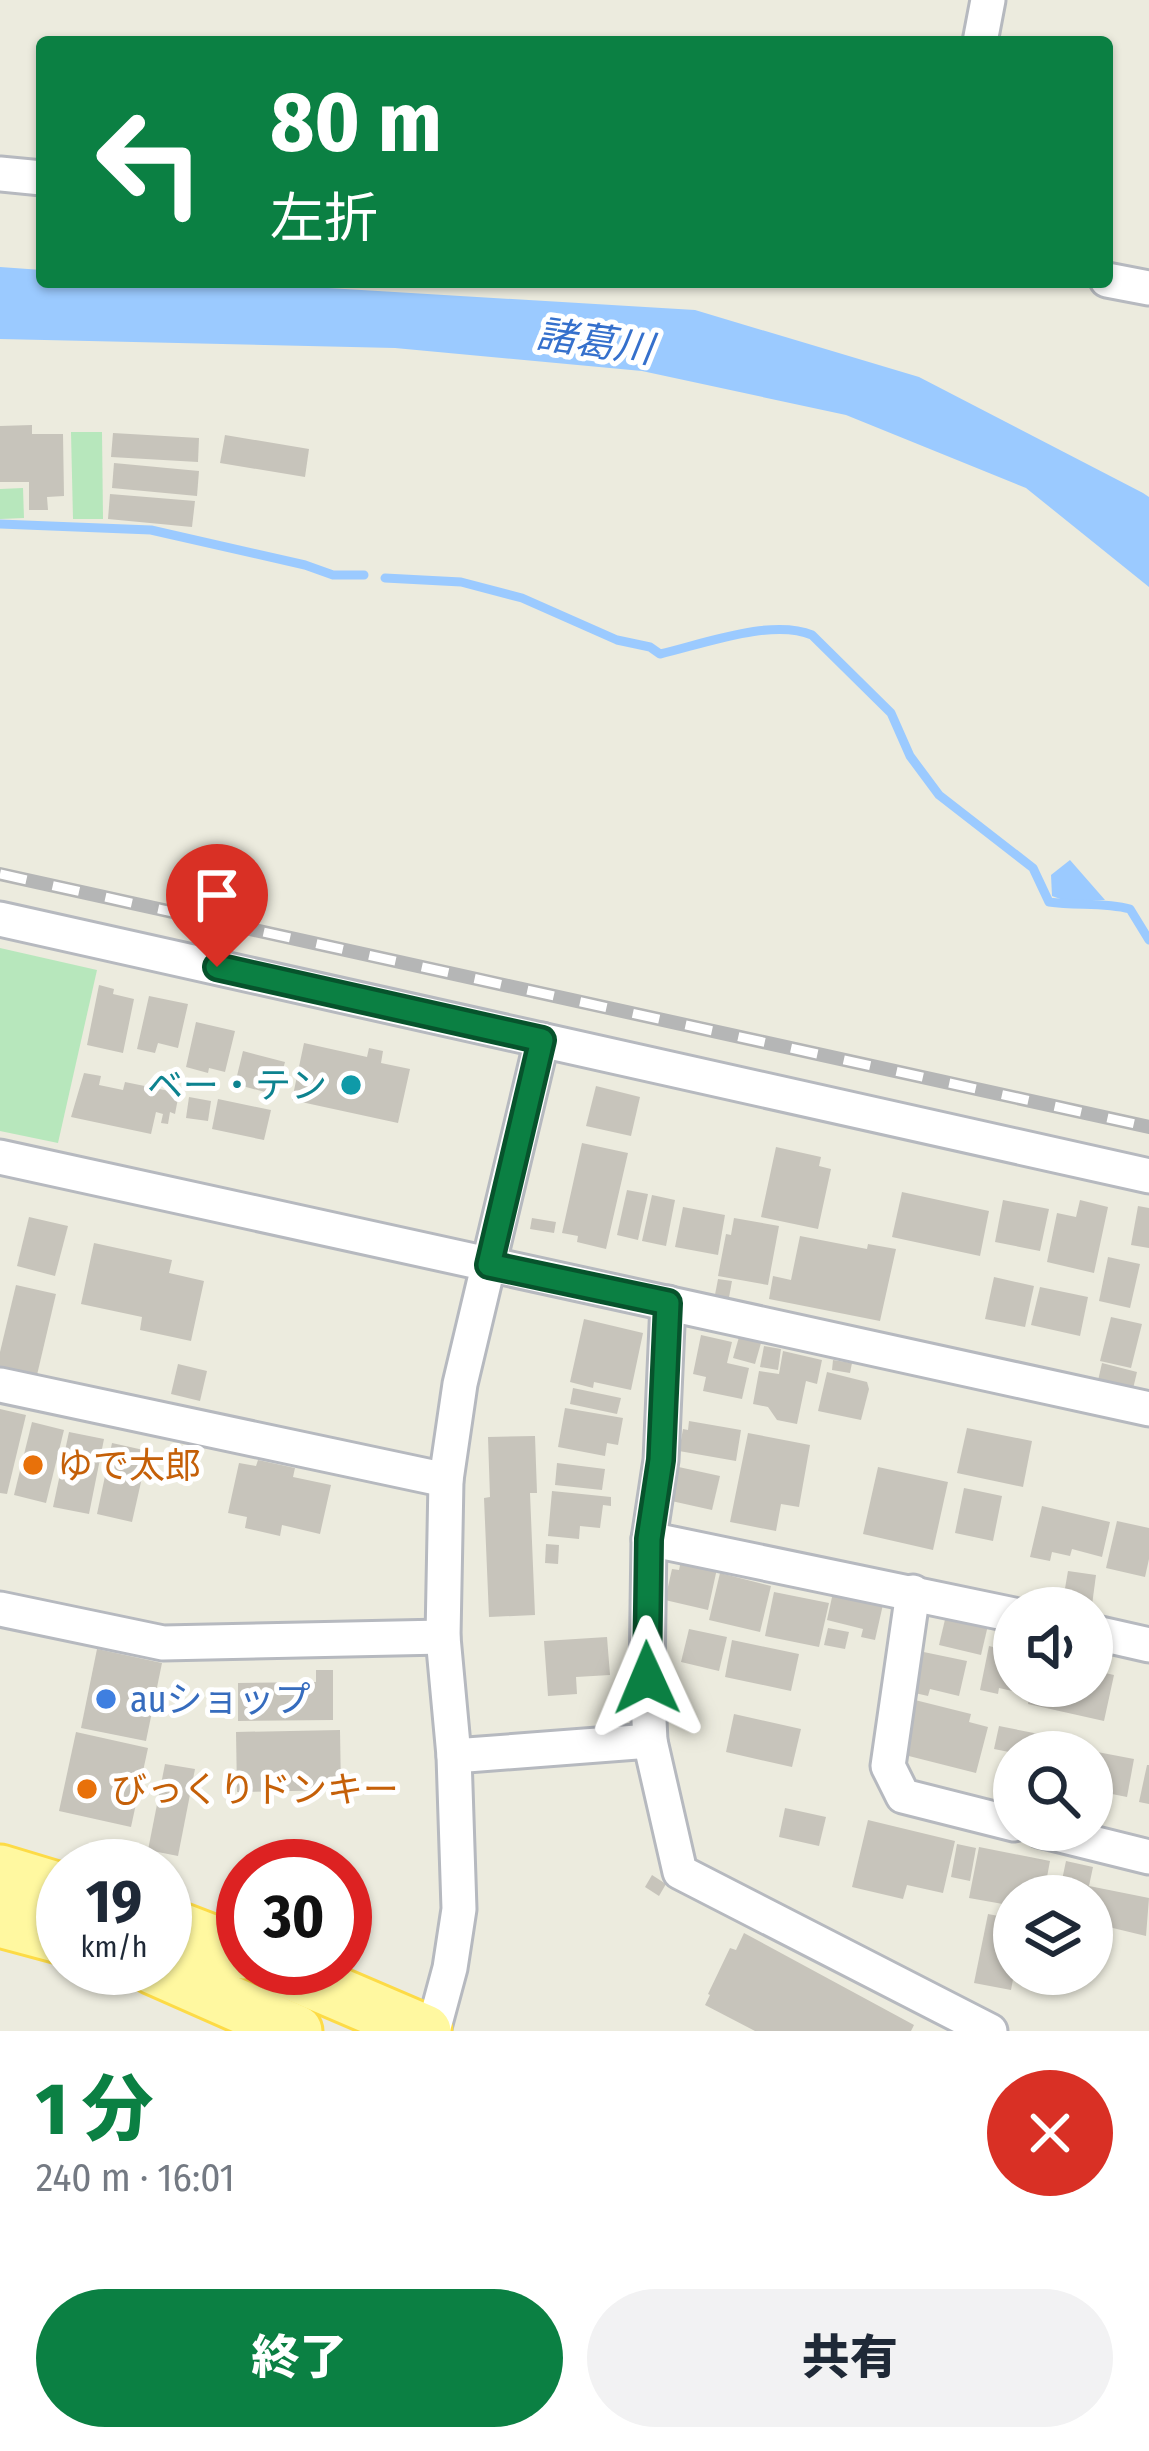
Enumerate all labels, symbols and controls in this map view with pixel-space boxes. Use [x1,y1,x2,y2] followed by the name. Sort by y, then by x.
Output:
[270,72,442,173] text: 80 m
[72,84,228,240] icon: left
[270,187,378,251] text: 左折
[534,311,660,373] water label: 諸葛川
[166,844,268,967] pin
[184,862,250,928] icon: arrive
[147,1064,327,1108] place label: ベー・テン
[338,1072,364,1098] marker: ベー・テン
[57,1444,201,1488] place label: ゆで太郎
[20,1452,46,1478] marker: ゆで太郎
[993,1587,1113,1995] map controls
[993,1587,1113,1707] button: sound
[584,1615,710,1741] position arrow
[130,1678,310,1722] place label: auショップ
[93,1686,119,1712] marker: auショップ
[993,1731,1113,1851] button: search
[111,1768,399,1812] place label: びっくりドンキー
[74,1776,100,1802] marker: びっくりドンキー
[216,1839,372,1995] speed limit sign: 30
[86,1866,142,1938] text: 19
[993,1875,1113,1995] button: layers
[81,1929,147,1965] text: km/h
[36,2067,154,2153] text: 1 分
[987,2070,1113,2196] button: close
[36,2155,235,2201] text: 240 m · 16:01
[36,2289,563,2427] button: 終了
[587,2289,1113,2427] button: 共有

